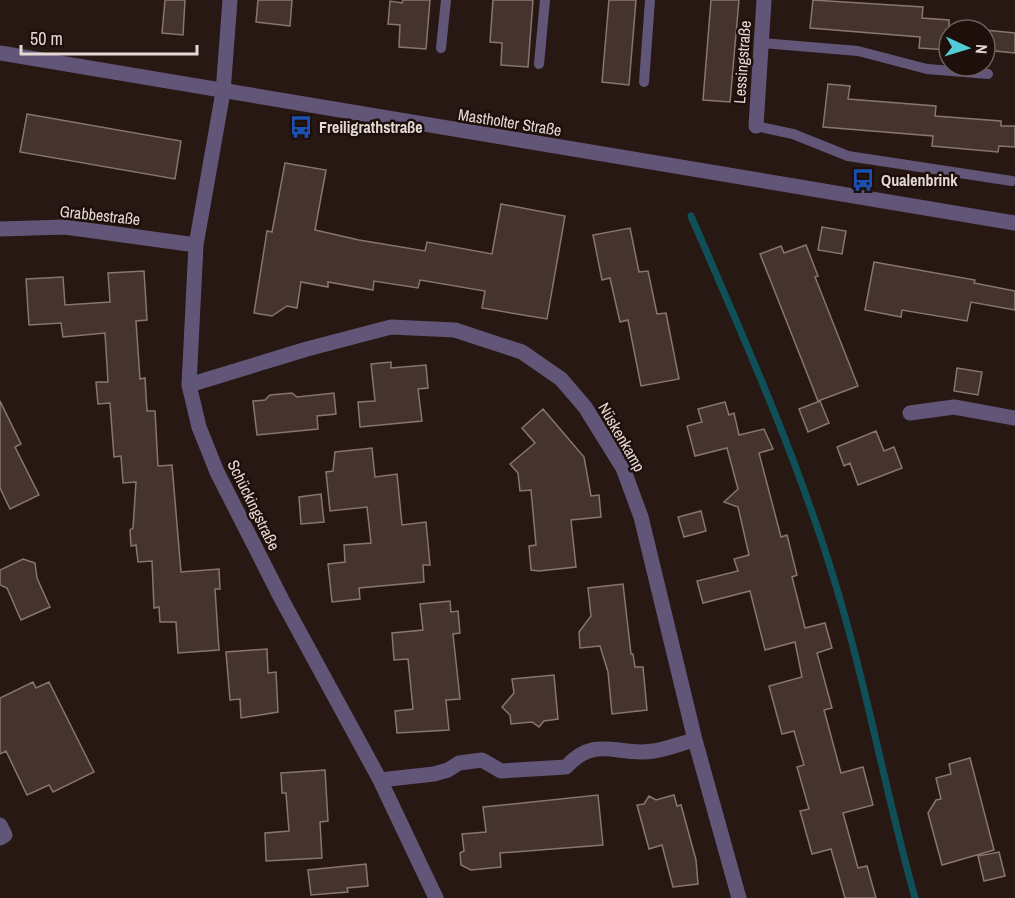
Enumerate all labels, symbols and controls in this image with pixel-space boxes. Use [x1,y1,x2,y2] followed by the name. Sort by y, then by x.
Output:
[21,18,196,56] scale bar
[937,18,997,78] north arrow
[728,20,756,104] street label: Lessingstraße
[30,26,63,51] text: 50 m
[971,44,993,55] text: N
[457,103,563,141] street label: Mastholter Straße
[288,114,314,140] bus stop icon: Freiligrathstraße
[319,116,423,138] place label: Freiligrathstraße
[850,167,876,193] bus stop icon: Qualenbrink
[881,169,958,191] place label: Qualenbrink
[59,200,141,230] street label: Grabbestraße
[593,398,651,476] street label: Nüskenkamp
[223,456,285,554] street label: Schückingstraße

